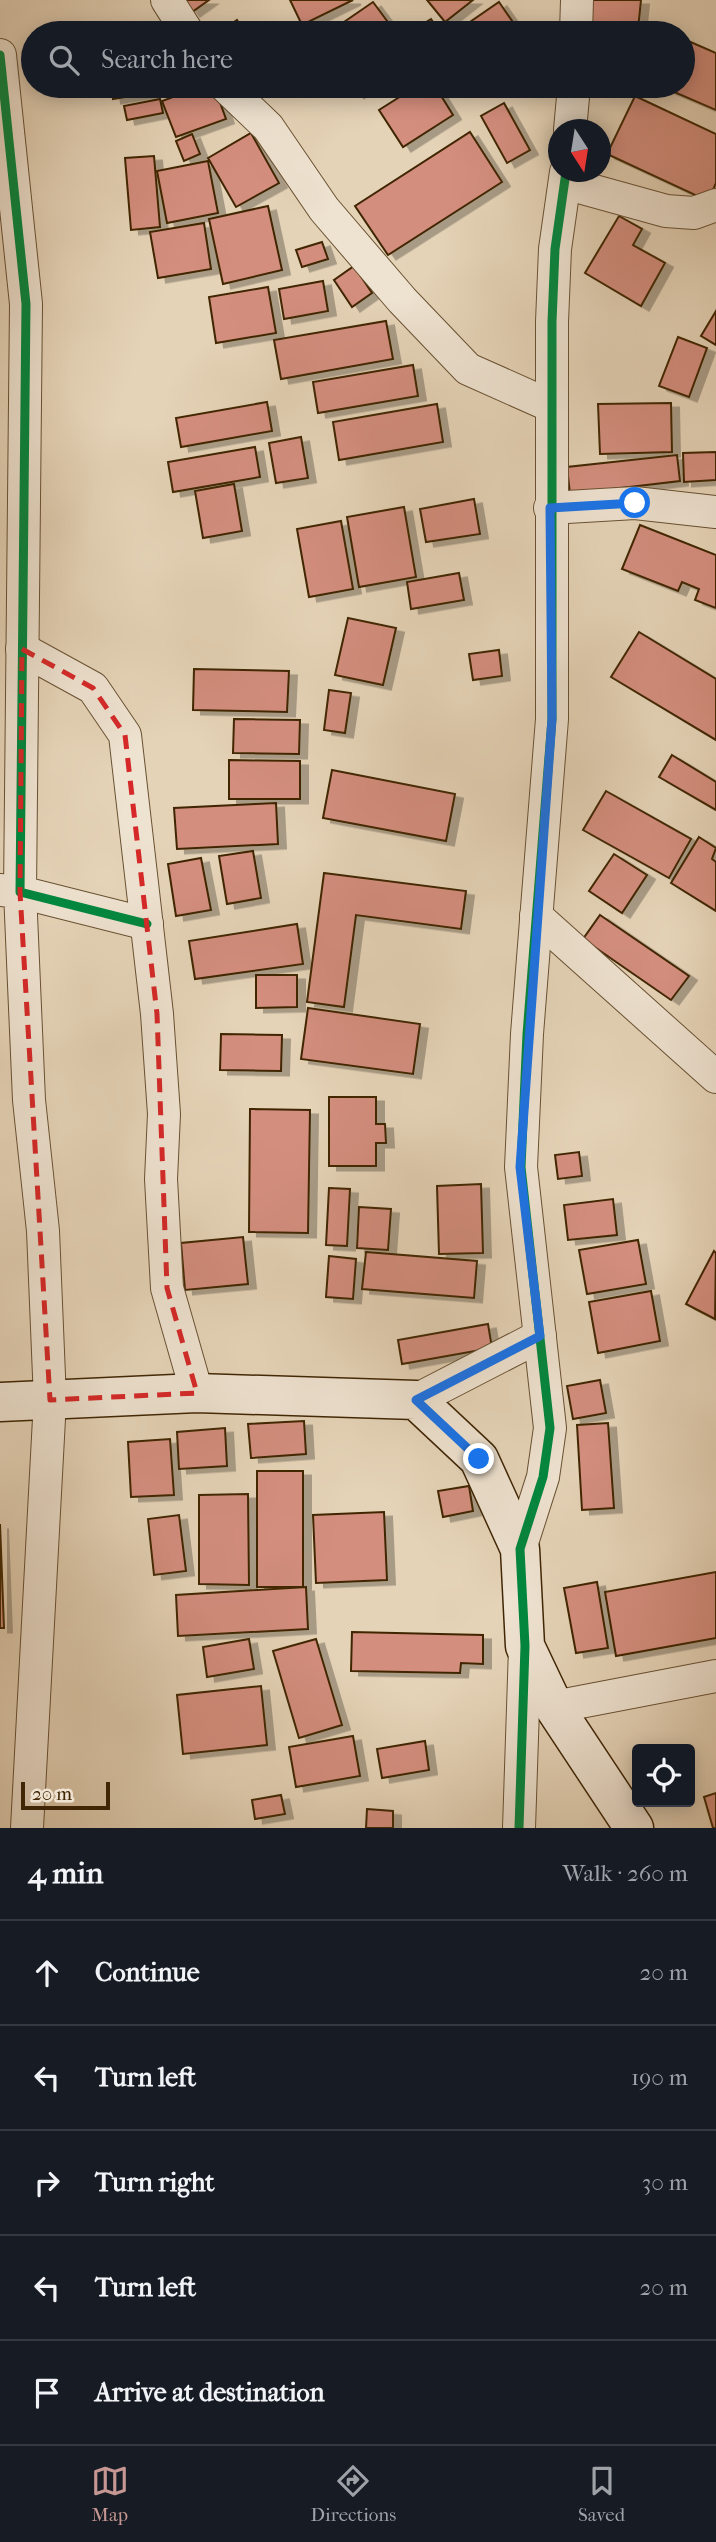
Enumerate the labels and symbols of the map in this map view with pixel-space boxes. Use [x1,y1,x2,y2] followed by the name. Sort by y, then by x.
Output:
[548,119,611,182] north arrow
[619,487,650,518] route start
[463,1443,494,1474] route end
[21,1779,110,1811] scale bar

